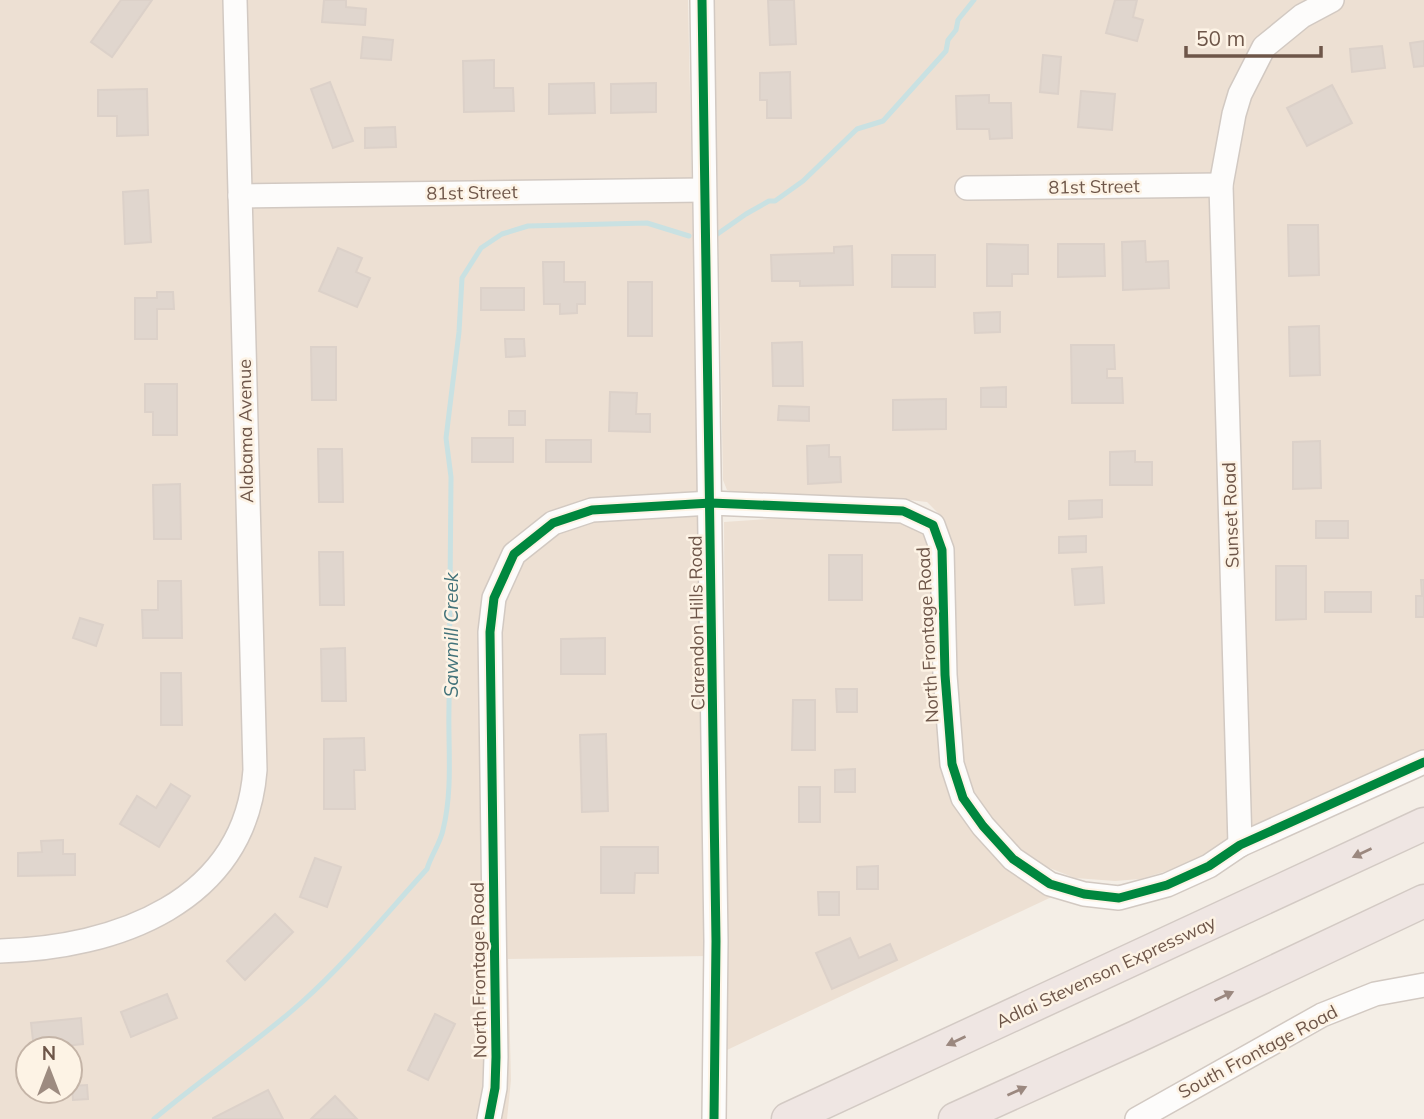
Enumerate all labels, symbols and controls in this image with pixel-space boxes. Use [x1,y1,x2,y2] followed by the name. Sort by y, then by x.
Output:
[1186,14,1321,58] scale bar
[1196,25,1245,51] text: 50 m
[1048,174,1140,199] street label: 81st Street
[426,180,518,205] street label: 81st Street
[233,359,258,503] street label: Alabama Avenue
[1217,462,1244,568] street label: Sunset Road
[683,535,710,711] street label: Clarendon Hills Road
[911,547,944,724] street label: North Frontage Road
[439,571,463,698] water label: Sawmill Creek
[1352,847,1372,859] one-way arrow
[465,882,492,1058] street label: North Frontage Road
[992,910,1220,1033] street label: Adlai Stevenson Expressway
[1214,990,1234,1002] one-way arrow
[1174,1000,1341,1103] street label: South Frontage Road
[14,1035,84,1105] north arrow
[945,1036,966,1047] one-way arrow
[42,1041,56,1065] text: N
[1007,1085,1028,1096] one-way arrow

